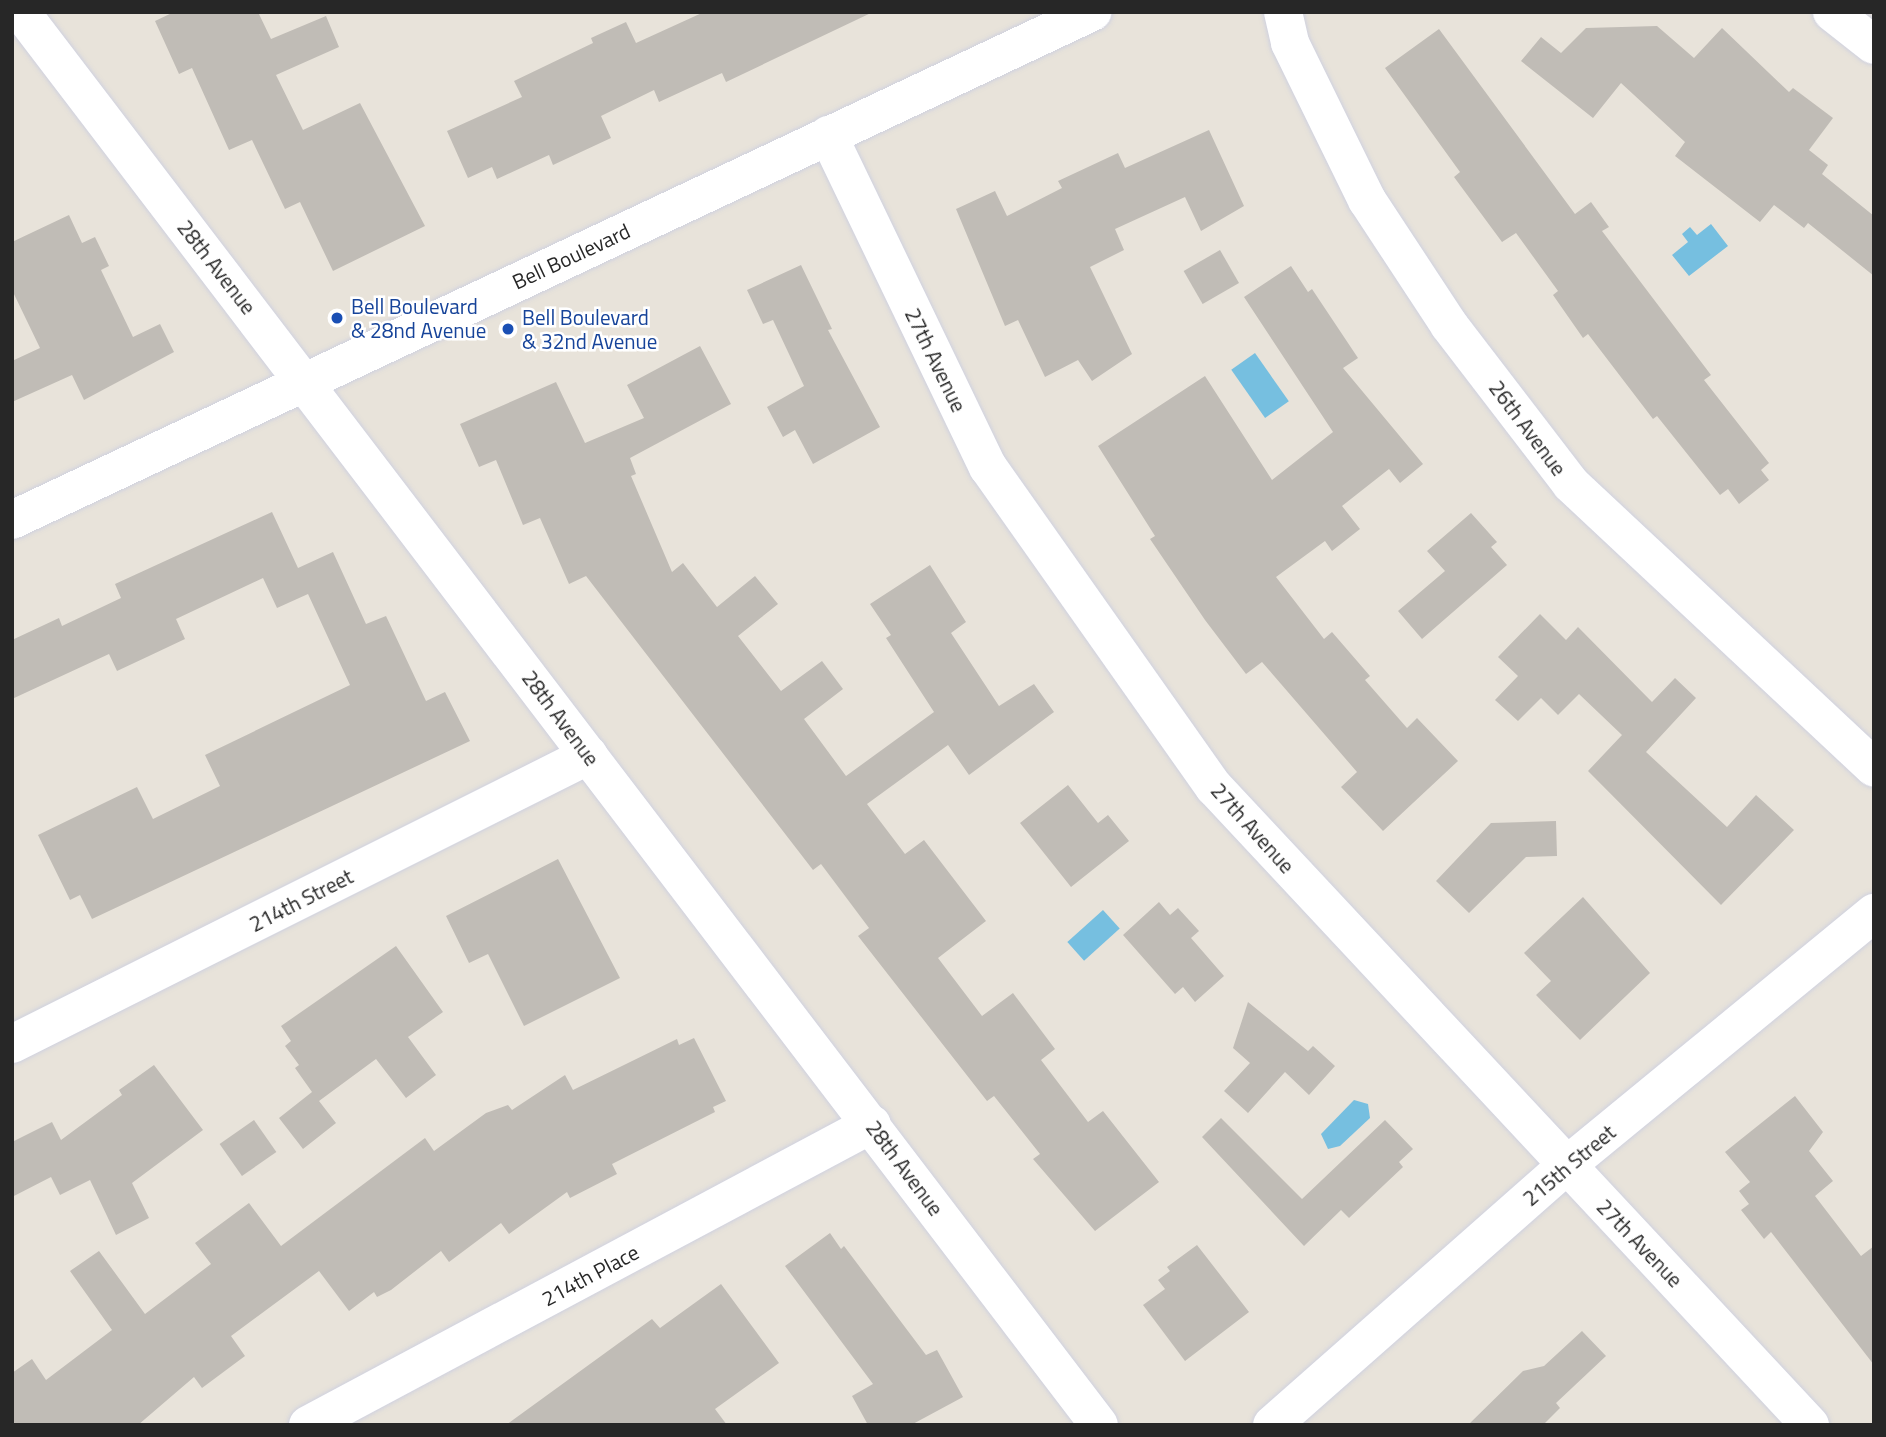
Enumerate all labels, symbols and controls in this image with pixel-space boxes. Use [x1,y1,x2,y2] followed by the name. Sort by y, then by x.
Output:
[172,215,262,319] street label: 28th Avenue
[508,218,634,294] street label: Bell Boulevard
[351,293,486,343] place label: Bell Boulevard & 28nd Avenue
[522,304,657,354] place label: Bell Boulevard & 32nd Avenue
[900,304,972,416] street label: 27th Avenue
[329,310,345,326] marker: Bell Boulevard & 28nd Avenue
[500,321,516,337] marker: Bell Boulevard & 32nd Avenue
[1484,376,1572,480] street label: 26th Avenue
[517,666,605,770] street label: 28th Avenue
[1206,778,1300,878] street label: 27th Avenue
[245,863,357,937] street label: 214th Street
[861,1116,949,1220] street label: 28th Avenue
[1518,1119,1620,1211] street label: 215th Street
[1592,1194,1688,1292] street label: 27th Avenue
[537,1239,643,1311] street label: 214th Place

